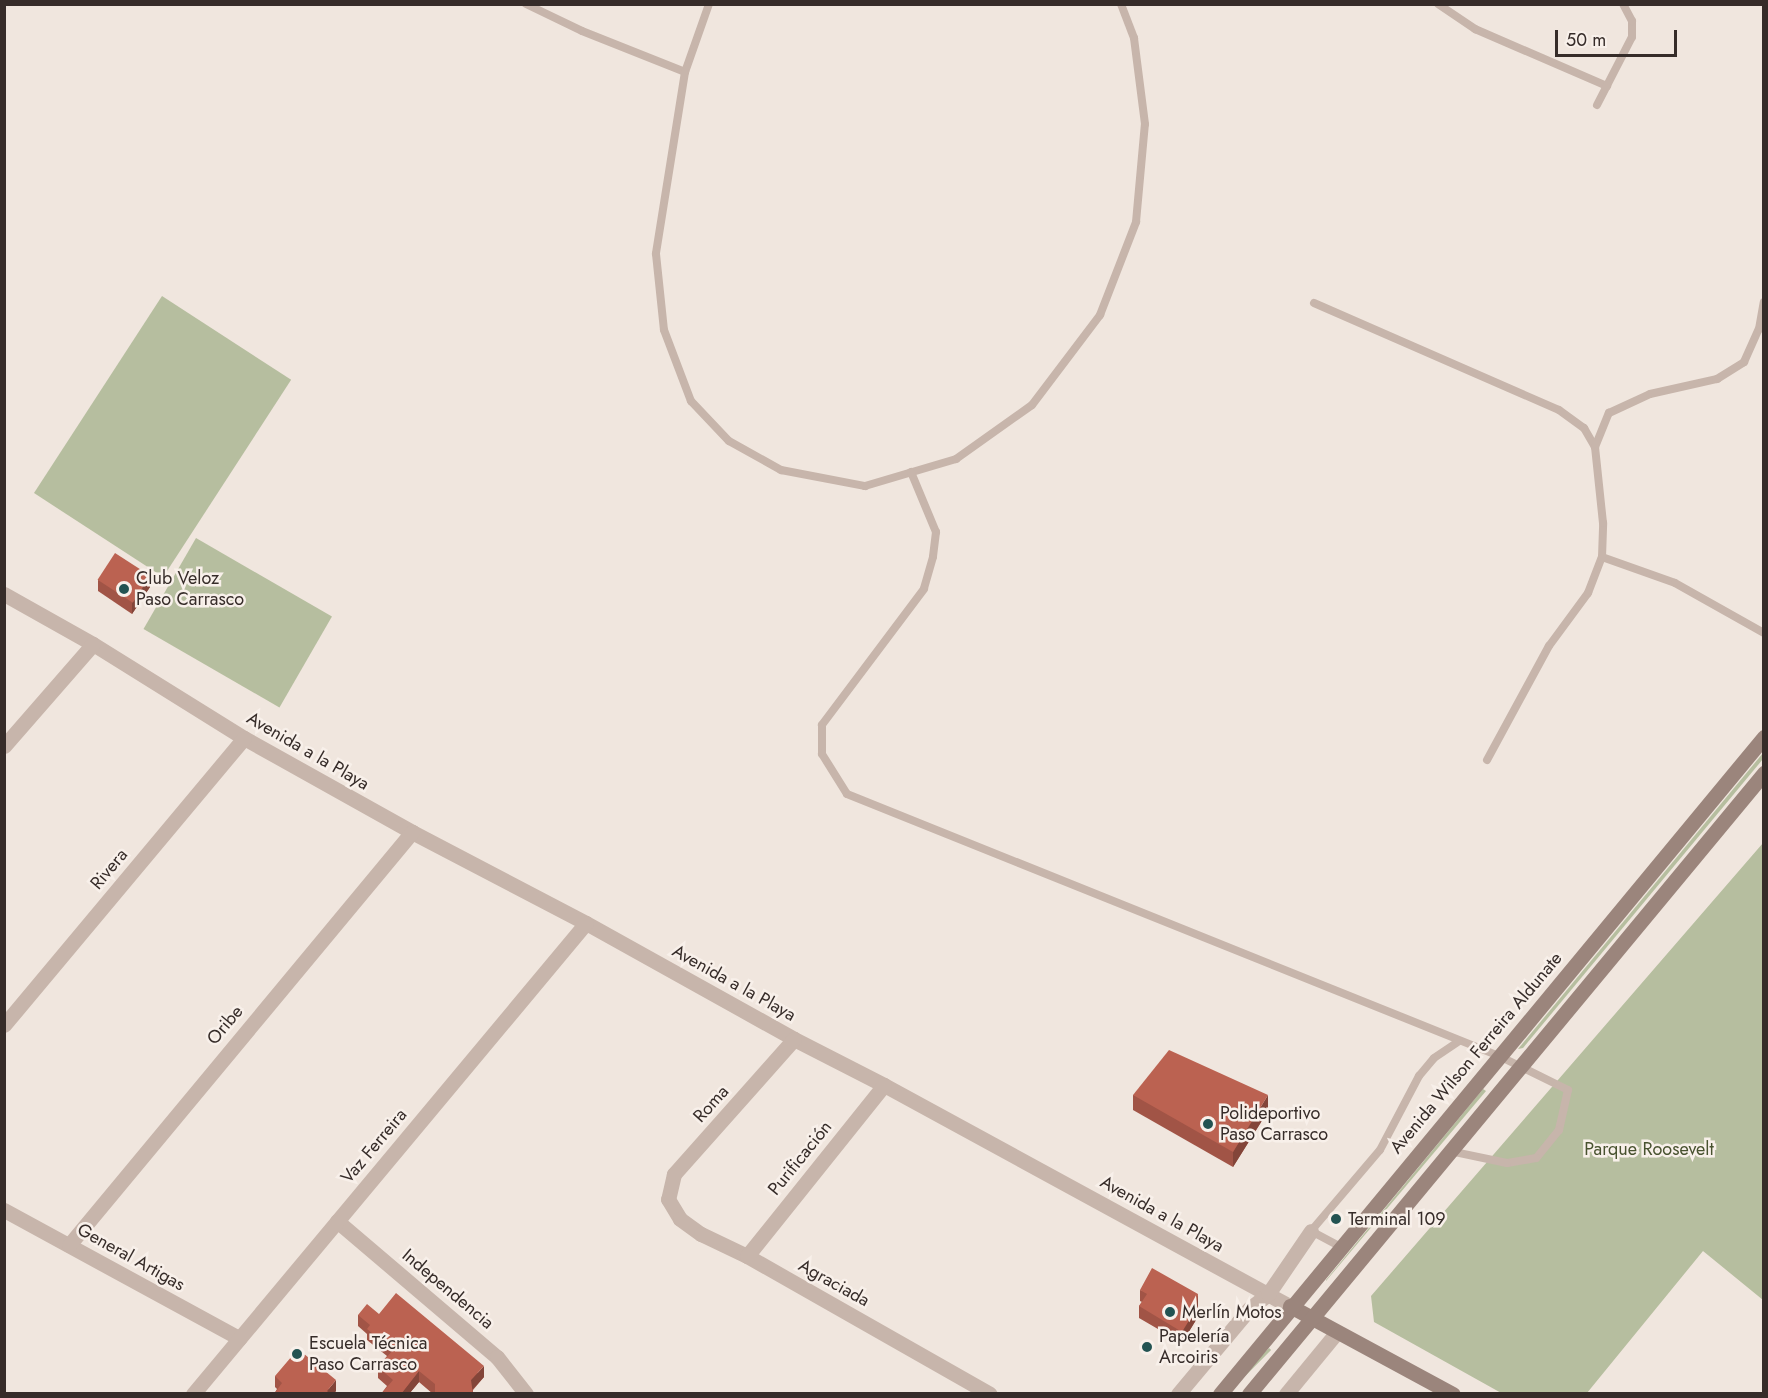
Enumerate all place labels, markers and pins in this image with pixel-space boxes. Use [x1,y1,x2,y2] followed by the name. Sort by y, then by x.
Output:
[136,568,244,610] place label: Club Veloz Paso Carrasco
[117,582,131,596] marker: Club Veloz Paso Carrasco
[1220,1103,1328,1146] place label: Polideportivo Paso Carrasco
[1201,1117,1215,1131] marker: Polideportivo Paso Carrasco
[1348,1208,1446,1230] place label: Terminal 109
[1329,1212,1343,1226] marker: Terminal 109
[1182,1301,1282,1323] place label: Merlín Motos
[1163,1305,1177,1319] marker: Merlín Motos
[1159,1326,1229,1368] place label: Papelería Arcoiris
[309,1333,428,1376] place label: Escuela Técnica Paso Carrasco
[1140,1340,1154,1354] marker: Papelería Arcoiris
[290,1347,304,1361] marker: Escuela Técnica Paso Carrasco

